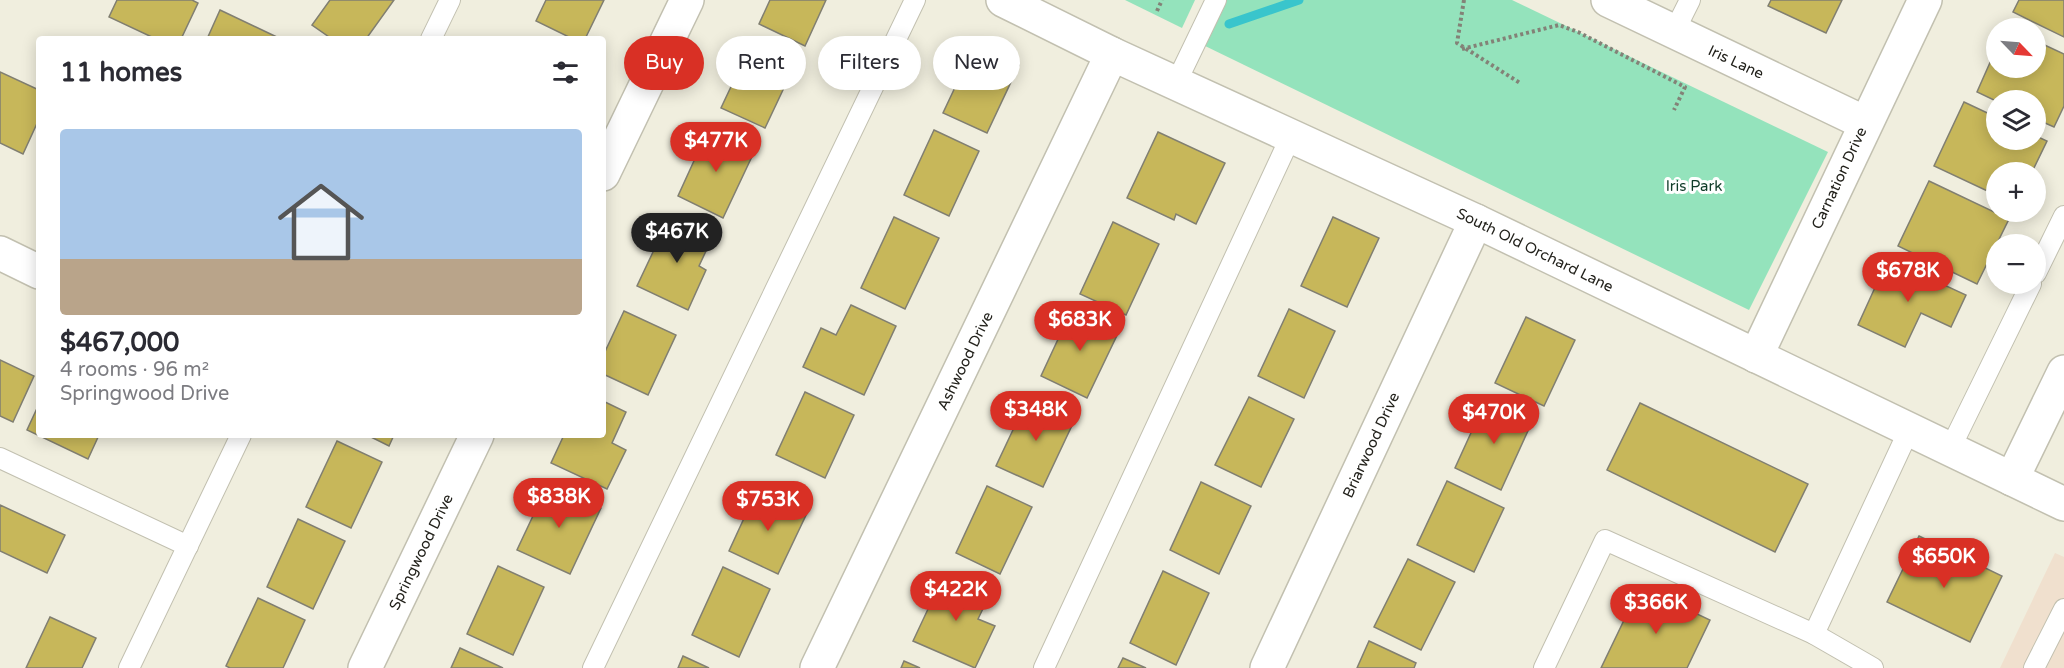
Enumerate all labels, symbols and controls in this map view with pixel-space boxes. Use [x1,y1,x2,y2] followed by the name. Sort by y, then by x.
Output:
[1986,18,2046,78] north arrow
[1986,18,2046,294] map controls
[624,36,704,90] chip: Buy
[716,36,806,90] chip: Rent
[818,36,921,90] chip: Filters
[933,36,1020,90] chip: New
[1705,41,1767,83] street label: Iris Lane
[549,56,582,89] icon: filters
[60,57,182,88] text: 11 homes
[1986,90,2046,150] button: layers
[674,122,758,173] pin: $477K
[1807,124,1871,232] street label: Carnation Drive
[684,129,748,153] text: $477K
[1986,162,2046,222] button: +
[267,168,375,276] icon: home
[1666,177,1722,195] park label: Iris Park
[1454,204,1616,296] street label: South Old Orchard Lane
[635,213,719,264] pin: $467K
[645,220,709,244] text: $467K
[1986,234,2046,294] button: −
[1866,252,1950,303] pin: $678K
[1876,259,1940,283] text: $678K
[1038,301,1122,352] pin: $683K
[1048,308,1112,332] text: $683K
[933,309,997,413] street label: Ashwood Drive
[60,327,179,358] text: $467,000
[60,358,209,382] text: 4 rooms · 96 m²
[60,382,229,406] text: Springwood Drive
[1339,389,1403,501] street label: Briarwood Drive
[994,391,1078,442] pin: $348K
[1452,394,1536,445] pin: $470K
[1004,398,1068,422] text: $348K
[1462,401,1526,425] text: $470K
[517,478,601,529] pin: $838K
[726,481,810,532] pin: $753K
[527,485,591,509] text: $838K
[736,488,800,512] text: $753K
[385,491,457,613] street label: Springwood Drive
[1902,538,1986,589] pin: $650K
[1912,545,1976,569] text: $650K
[914,571,998,622] pin: $422K
[924,578,988,602] text: $422K
[1614,584,1698,635] pin: $366K
[1624,591,1688,615] text: $366K

